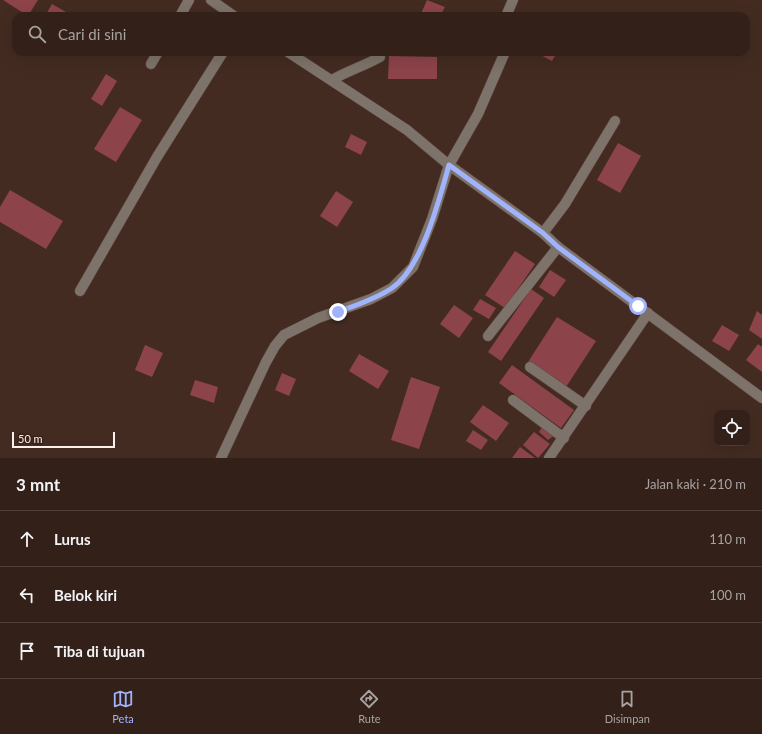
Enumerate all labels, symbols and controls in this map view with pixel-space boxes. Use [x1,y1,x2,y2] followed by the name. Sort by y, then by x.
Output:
[12,12,750,56] search box
[26,23,48,45] icon: search
[58,25,126,43] text: Cari di sini
[629,297,647,315] route start
[329,303,347,321] route end
[714,410,750,446] map controls
[714,410,750,446] button: locate
[12,430,115,449] scale bar
[18,432,43,445] text: 50 m
[16,474,60,495] text: 3 mnt
[645,476,746,492] text: Jalan kaki · 210 m
[16,528,38,550] icon: ahead
[54,530,91,548] text: Lurus
[709,531,746,547] text: 110 m
[16,584,38,606] icon: left
[54,586,117,604] text: Belok kiri
[709,587,746,603] text: 100 m
[16,640,38,662] icon: arrive
[54,642,145,660] text: Tiba di tujuan
[112,688,134,725] tab: Peta
[358,688,381,725] tab: Rute
[605,688,650,725] tab: Disimpan

